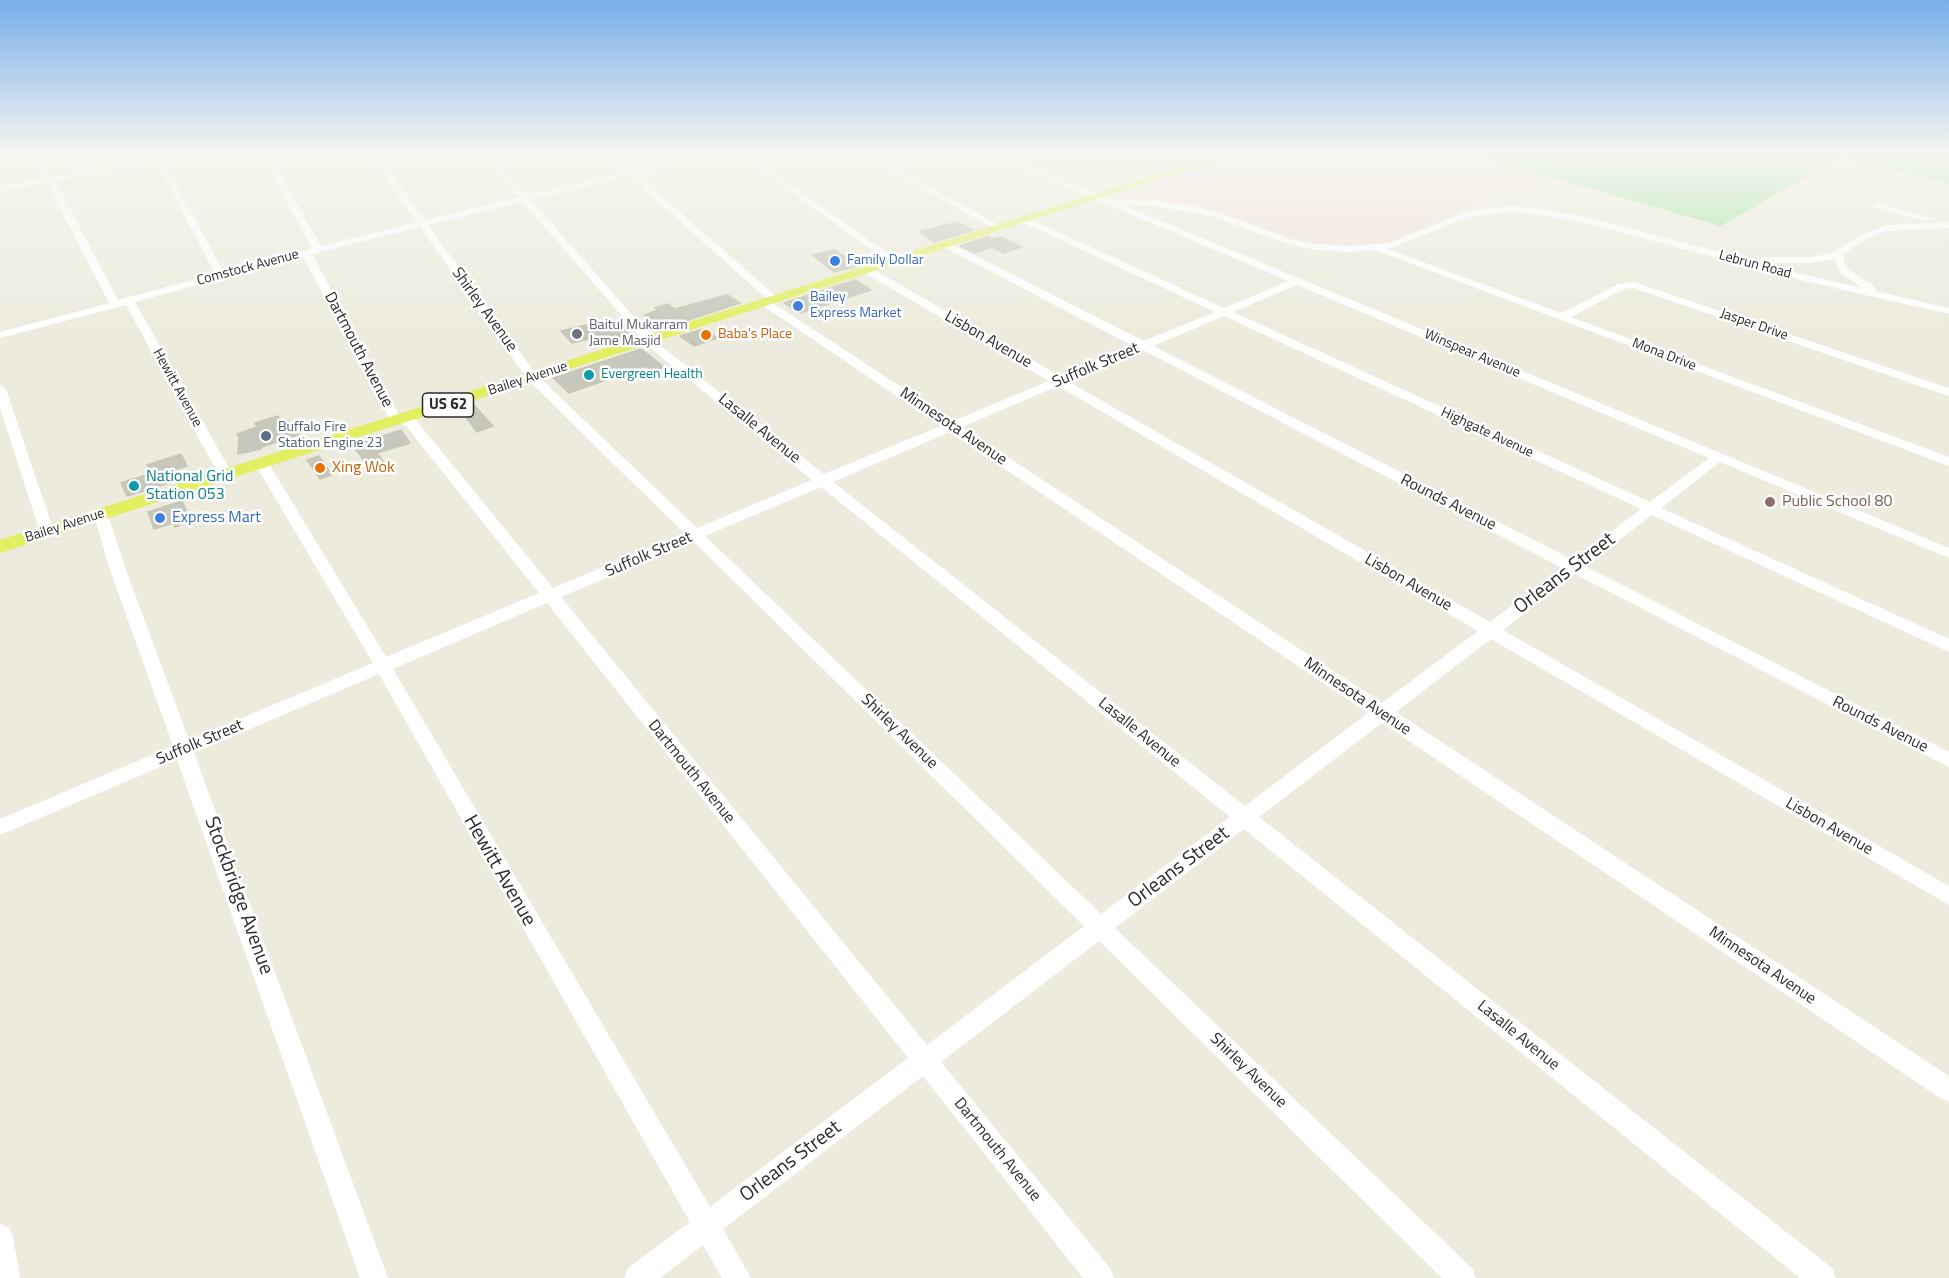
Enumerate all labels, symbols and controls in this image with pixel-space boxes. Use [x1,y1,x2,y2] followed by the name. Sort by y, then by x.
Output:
[195,246,301,290] street label: Comstock Avenue
[1717,247,1793,283] street label: Lebrun Road
[847,253,924,269] place label: Family Dollar
[828,254,842,268] marker: Family Dollar
[447,264,521,356] street label: Shirley Avenue
[320,289,396,411] street label: Dartmouth Avenue
[810,290,901,322] place label: Bailey Express Market
[791,299,805,313] marker: Bailey Express Market
[1718,306,1790,344] street label: Jasper Drive
[941,307,1035,373] street label: Lisbon Avenue
[589,318,688,350] place label: Baitul Mukarram Jame Masjid
[1421,326,1523,382] street label: Winspear Avenue
[570,327,584,341] marker: Baitul Mukarram Jame Masjid
[718,327,792,343] place label: Baba's Place
[699,328,713,342] marker: Baba's Place
[1630,335,1698,375] street label: Mona Drive
[1050,339,1142,393] street label: Suffolk Street
[149,346,205,430] street label: Hewitt Avenue
[486,358,570,400] street label: Bailey Avenue
[601,367,703,383] place label: Evergreen Health
[582,368,596,382] marker: Evergreen Health
[896,384,1010,470] street label: Minnesota Avenue
[714,390,804,468] street label: Lasalle Avenue
[422,393,474,417] road number: US 62
[1438,404,1536,462] street label: Highgate Avenue
[278,420,382,452] place label: Buffalo Fire Station Engine 23
[259,429,273,443] marker: Buffalo Fire Station Engine 23
[332,458,395,478] place label: Xing Wok
[313,461,327,475] marker: Xing Wok
[146,467,234,505] place label: National Grid Station 053
[1397,471,1499,535] street label: Rounds Avenue
[127,479,141,493] marker: National Grid Station 053
[1782,492,1892,512] place label: Public School 80
[1763,495,1777,509] marker: Public School 80
[23,505,107,547] street label: Bailey Avenue
[172,508,261,528] place label: Express Mart
[153,511,167,525] marker: Express Mart
[603,528,695,582] street label: Suffolk Street
[1510,528,1620,620] street label: Orleans Street
[1361,550,1455,616] street label: Lisbon Avenue
[1300,654,1414,740] street label: Minnesota Avenue
[857,691,941,773] street label: Shirley Avenue
[1829,693,1931,757] street label: Rounds Avenue
[1094,694,1184,772] street label: Lasalle Avenue
[154,716,246,770] street label: Suffolk Street
[643,716,739,828] street label: Dartmouth Avenue
[1782,794,1876,860] street label: Lisbon Avenue
[458,811,540,931] street label: Hewitt Avenue
[198,814,278,978] street label: Stockbridge Avenue
[1124,822,1234,914] street label: Orleans Street
[1705,923,1819,1009] street label: Minnesota Avenue
[1473,997,1563,1075] street label: Lasalle Avenue
[1206,1030,1290,1112] street label: Shirley Avenue
[949,1094,1045,1206] street label: Dartmouth Avenue
[736,1116,846,1208] street label: Orleans Street

